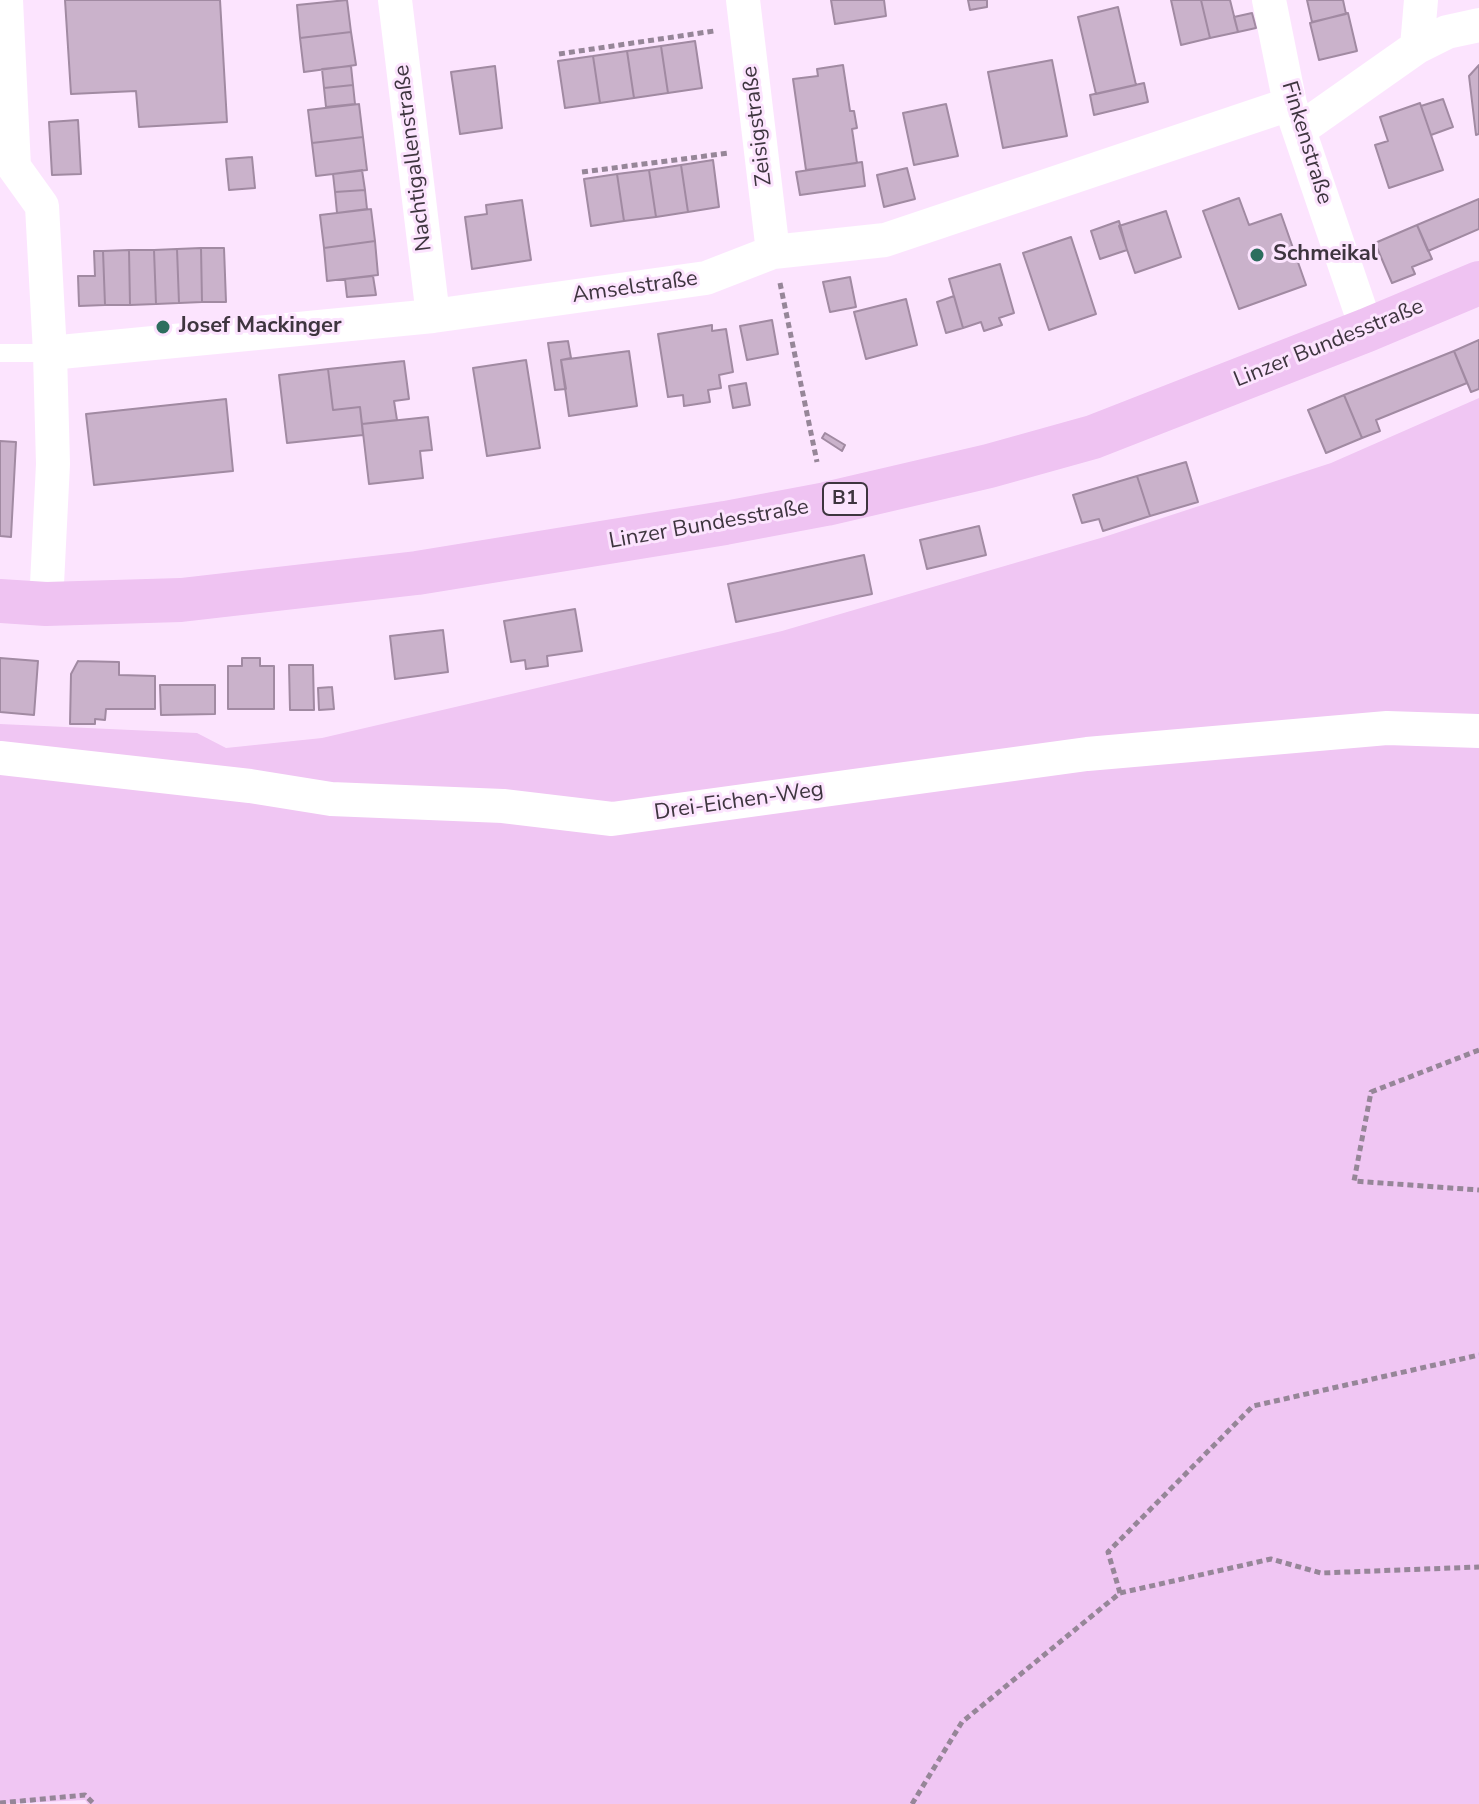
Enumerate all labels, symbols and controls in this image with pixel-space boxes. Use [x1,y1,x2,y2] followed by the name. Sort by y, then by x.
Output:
[389,63,439,253] street label: Nachtigallenstraße
[738,64,778,188] street label: Zeisigstraße
[1275,78,1337,208] street label: Finkenstraße
[1273,242,1378,268] place label: Schmeikal
[1248,246,1266,264] marker: Schmeikal
[571,266,699,310] street label: Amselstraße
[1230,294,1428,394] street label: Linzer Bundesstraße
[179,314,342,340] place label: Josef Mackinger
[154,318,172,336] marker: Josef Mackinger
[823,483,867,515] road number: B1
[607,494,811,556] street label: Linzer Bundesstraße
[653,777,825,827] street label: Drei-Eichen-Weg

